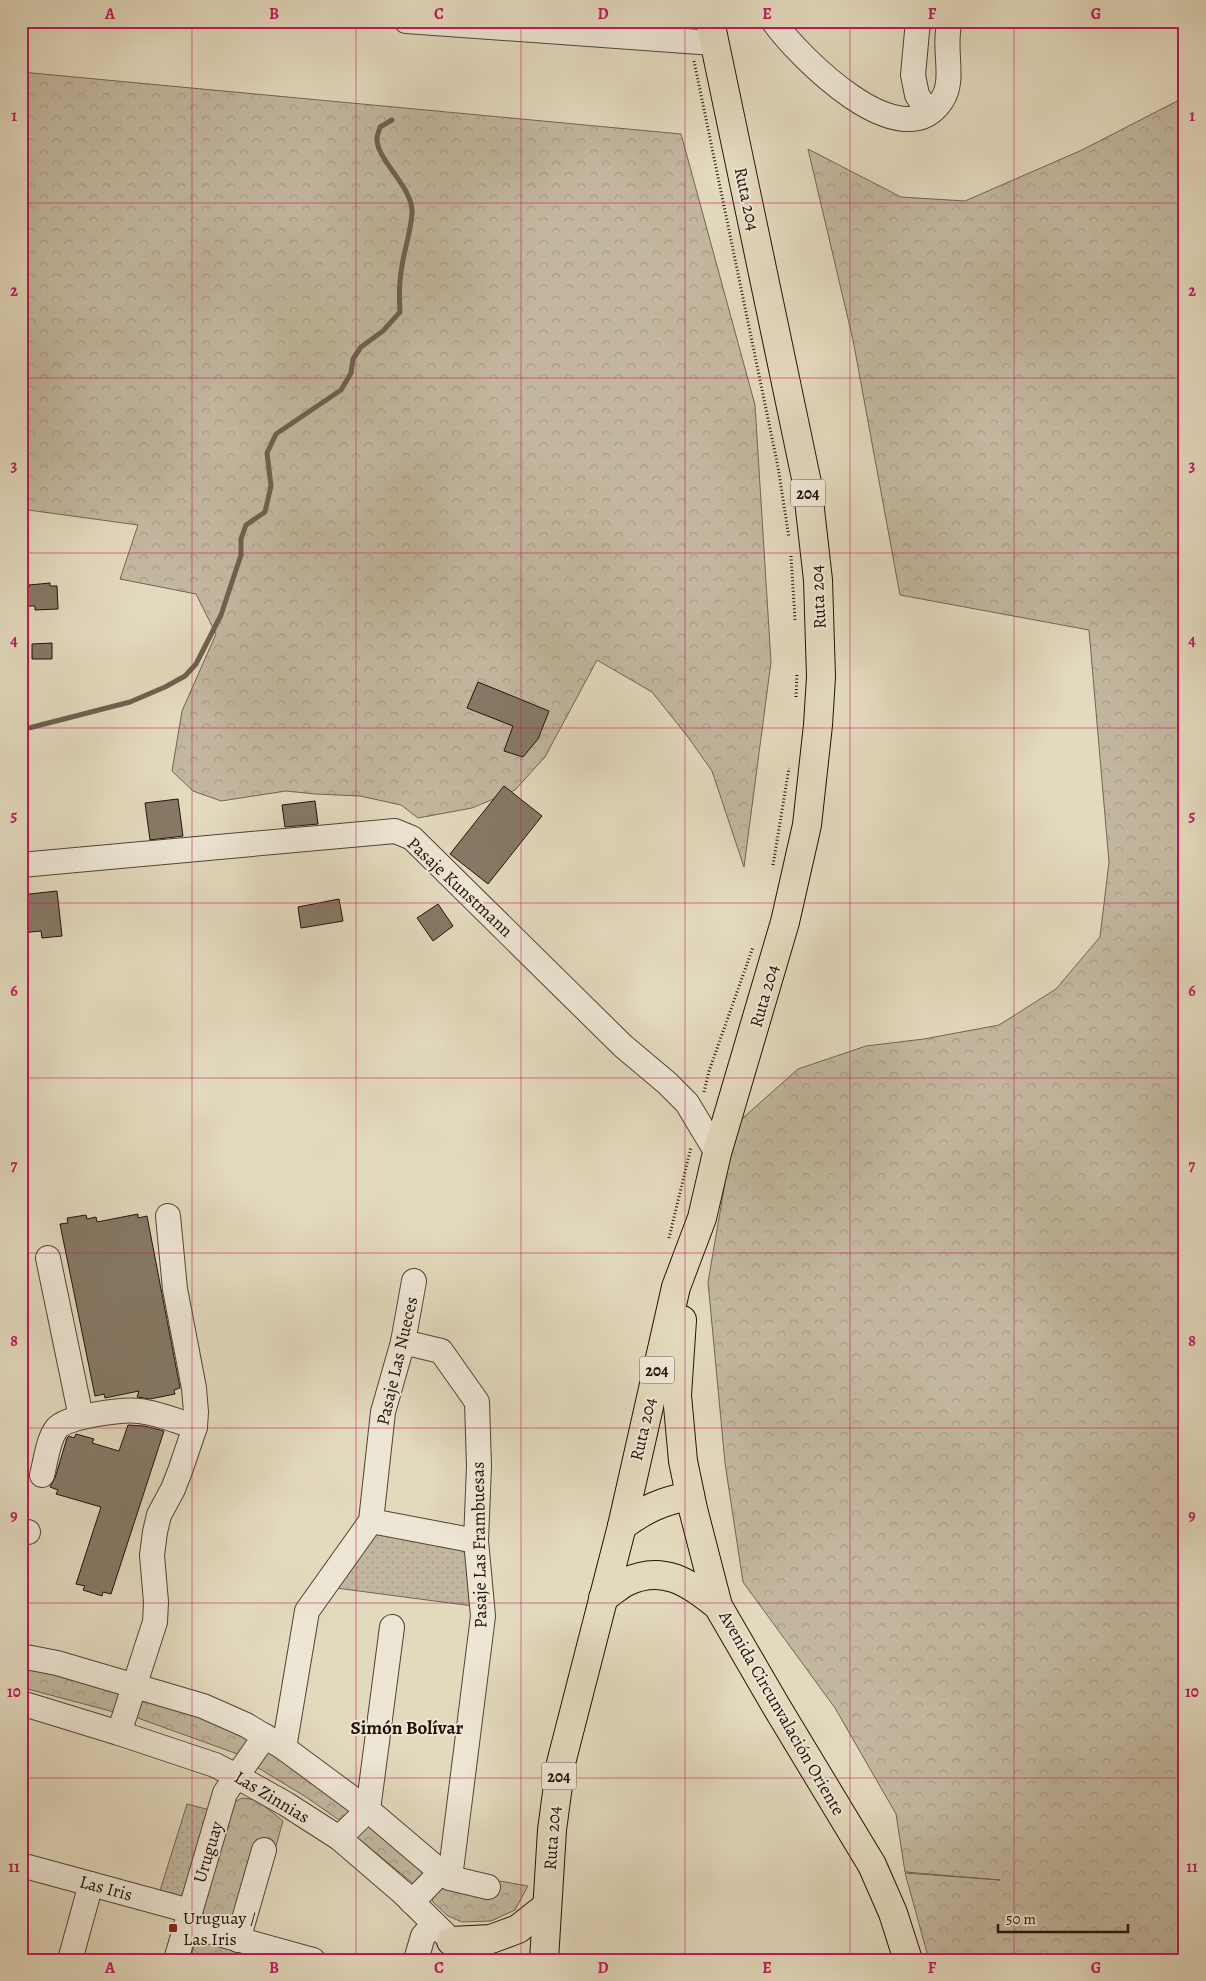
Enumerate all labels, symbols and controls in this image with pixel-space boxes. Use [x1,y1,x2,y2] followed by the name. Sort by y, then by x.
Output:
[104,3,116,25] text: A
[269,3,279,25] text: B
[434,3,444,25] text: C
[597,3,609,25] text: D
[762,3,772,25] text: E
[928,3,937,25] text: F
[1091,3,1101,25] text: G
[11,105,17,127] text: 1
[1189,105,1195,127] text: 1
[729,165,765,233] street label: Ruta 204
[10,280,18,302] text: 2
[1188,280,1196,302] text: 2
[11,455,18,477] text: 3
[1189,455,1196,477] text: 3
[790,479,826,506] road number: 204
[804,564,832,630] street label: Ruta 204
[10,630,18,652] text: 4
[1188,630,1196,652] text: 4
[11,805,18,827] text: 5
[1189,805,1196,827] text: 5
[402,832,518,942] street label: Pasaje Kunstmann
[744,962,784,1030] street label: Ruta 204
[10,980,18,1002] text: 6
[1188,980,1196,1002] text: 6
[11,1155,18,1177] text: 7
[1189,1155,1196,1177] text: 7
[371,1294,423,1428] street label: Pasaje Las Nueces
[10,1330,18,1352] text: 8
[1188,1330,1196,1352] text: 8
[640,1356,674,1384] road number: 204
[624,1395,662,1463] street label: Ruta 204
[466,1461,492,1629] street label: Pasaje Las Frambuesas
[10,1505,18,1527] text: 9
[1188,1505,1196,1527] text: 9
[713,1605,851,1820] street label: Avenida Circunvalación Oriente
[7,1681,21,1703] text: 10
[1185,1681,1199,1703] text: 10
[351,1715,464,1741] district label: Simón Bolívar
[542,1762,576,1790] road number: 204
[230,1765,314,1829] street label: Las Zinnias
[538,1805,566,1871] street label: Ruta 204
[187,1817,229,1886] street label: Uruguay
[8,1856,20,1878] text: 11
[1186,1856,1198,1878] text: 11
[77,1869,135,1907] street label: Las Iris
[998,1901,1128,1933] scale bar
[183,1906,256,1951] place label: Uruguay / Las Iris
[1006,1909,1036,1929] text: 50 m
[167,1922,179,1934] marker: Uruguay / Las Iris
[104,1957,116,1979] text: A
[269,1957,279,1979] text: B
[434,1957,444,1979] text: C
[597,1957,609,1979] text: D
[762,1957,772,1979] text: E
[928,1957,937,1979] text: F
[1091,1957,1101,1979] text: G

